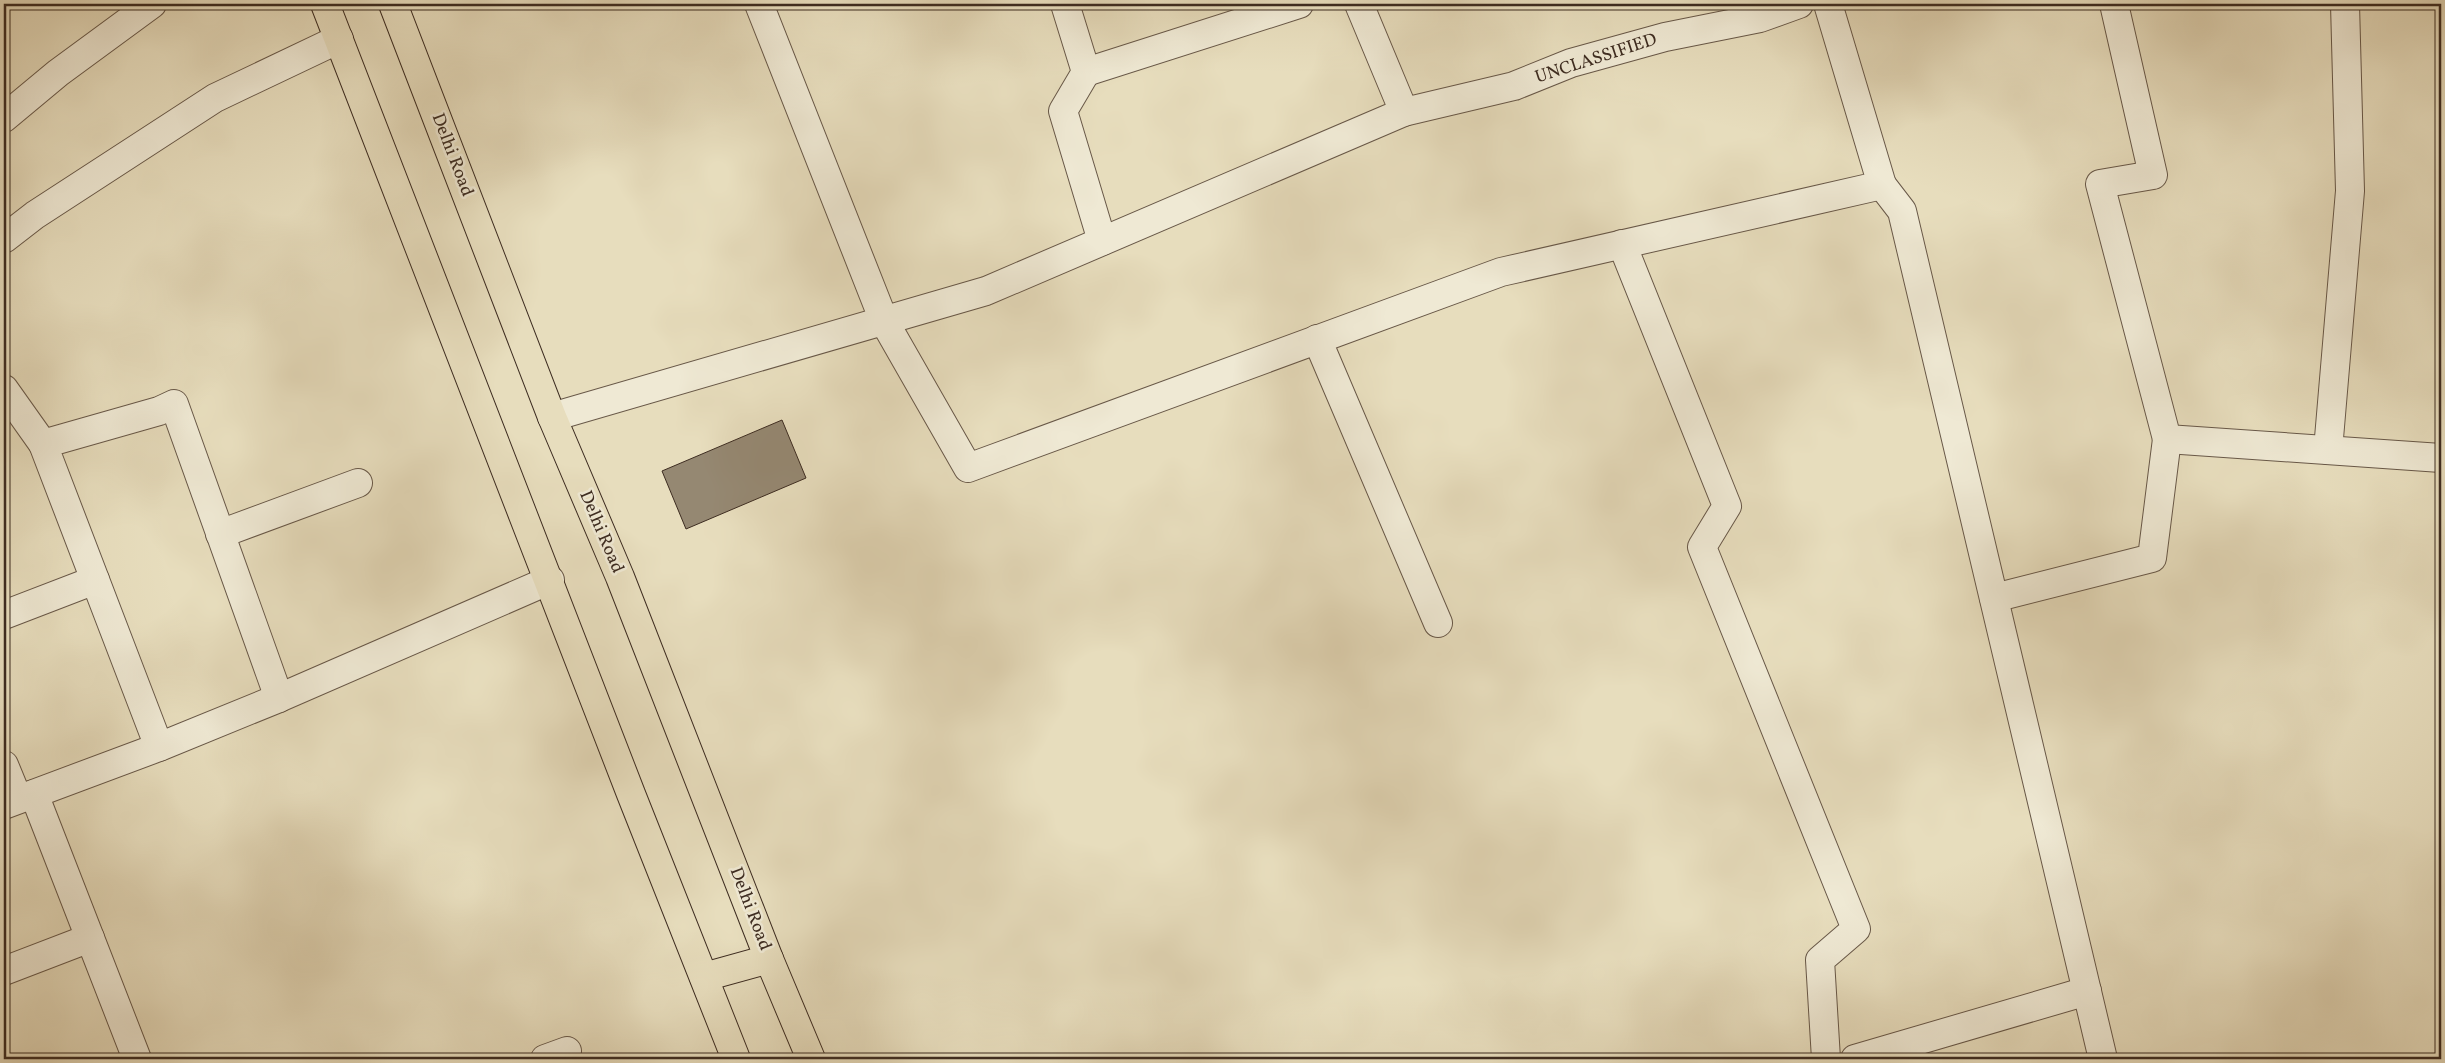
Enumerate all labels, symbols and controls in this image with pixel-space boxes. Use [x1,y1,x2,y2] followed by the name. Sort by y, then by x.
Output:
[1532,28,1660,90] street label: UNCLASSIFIED
[425,110,479,200] street label: Delhi Road
[572,487,630,577] street label: Delhi Road
[723,864,777,954] street label: Delhi Road

